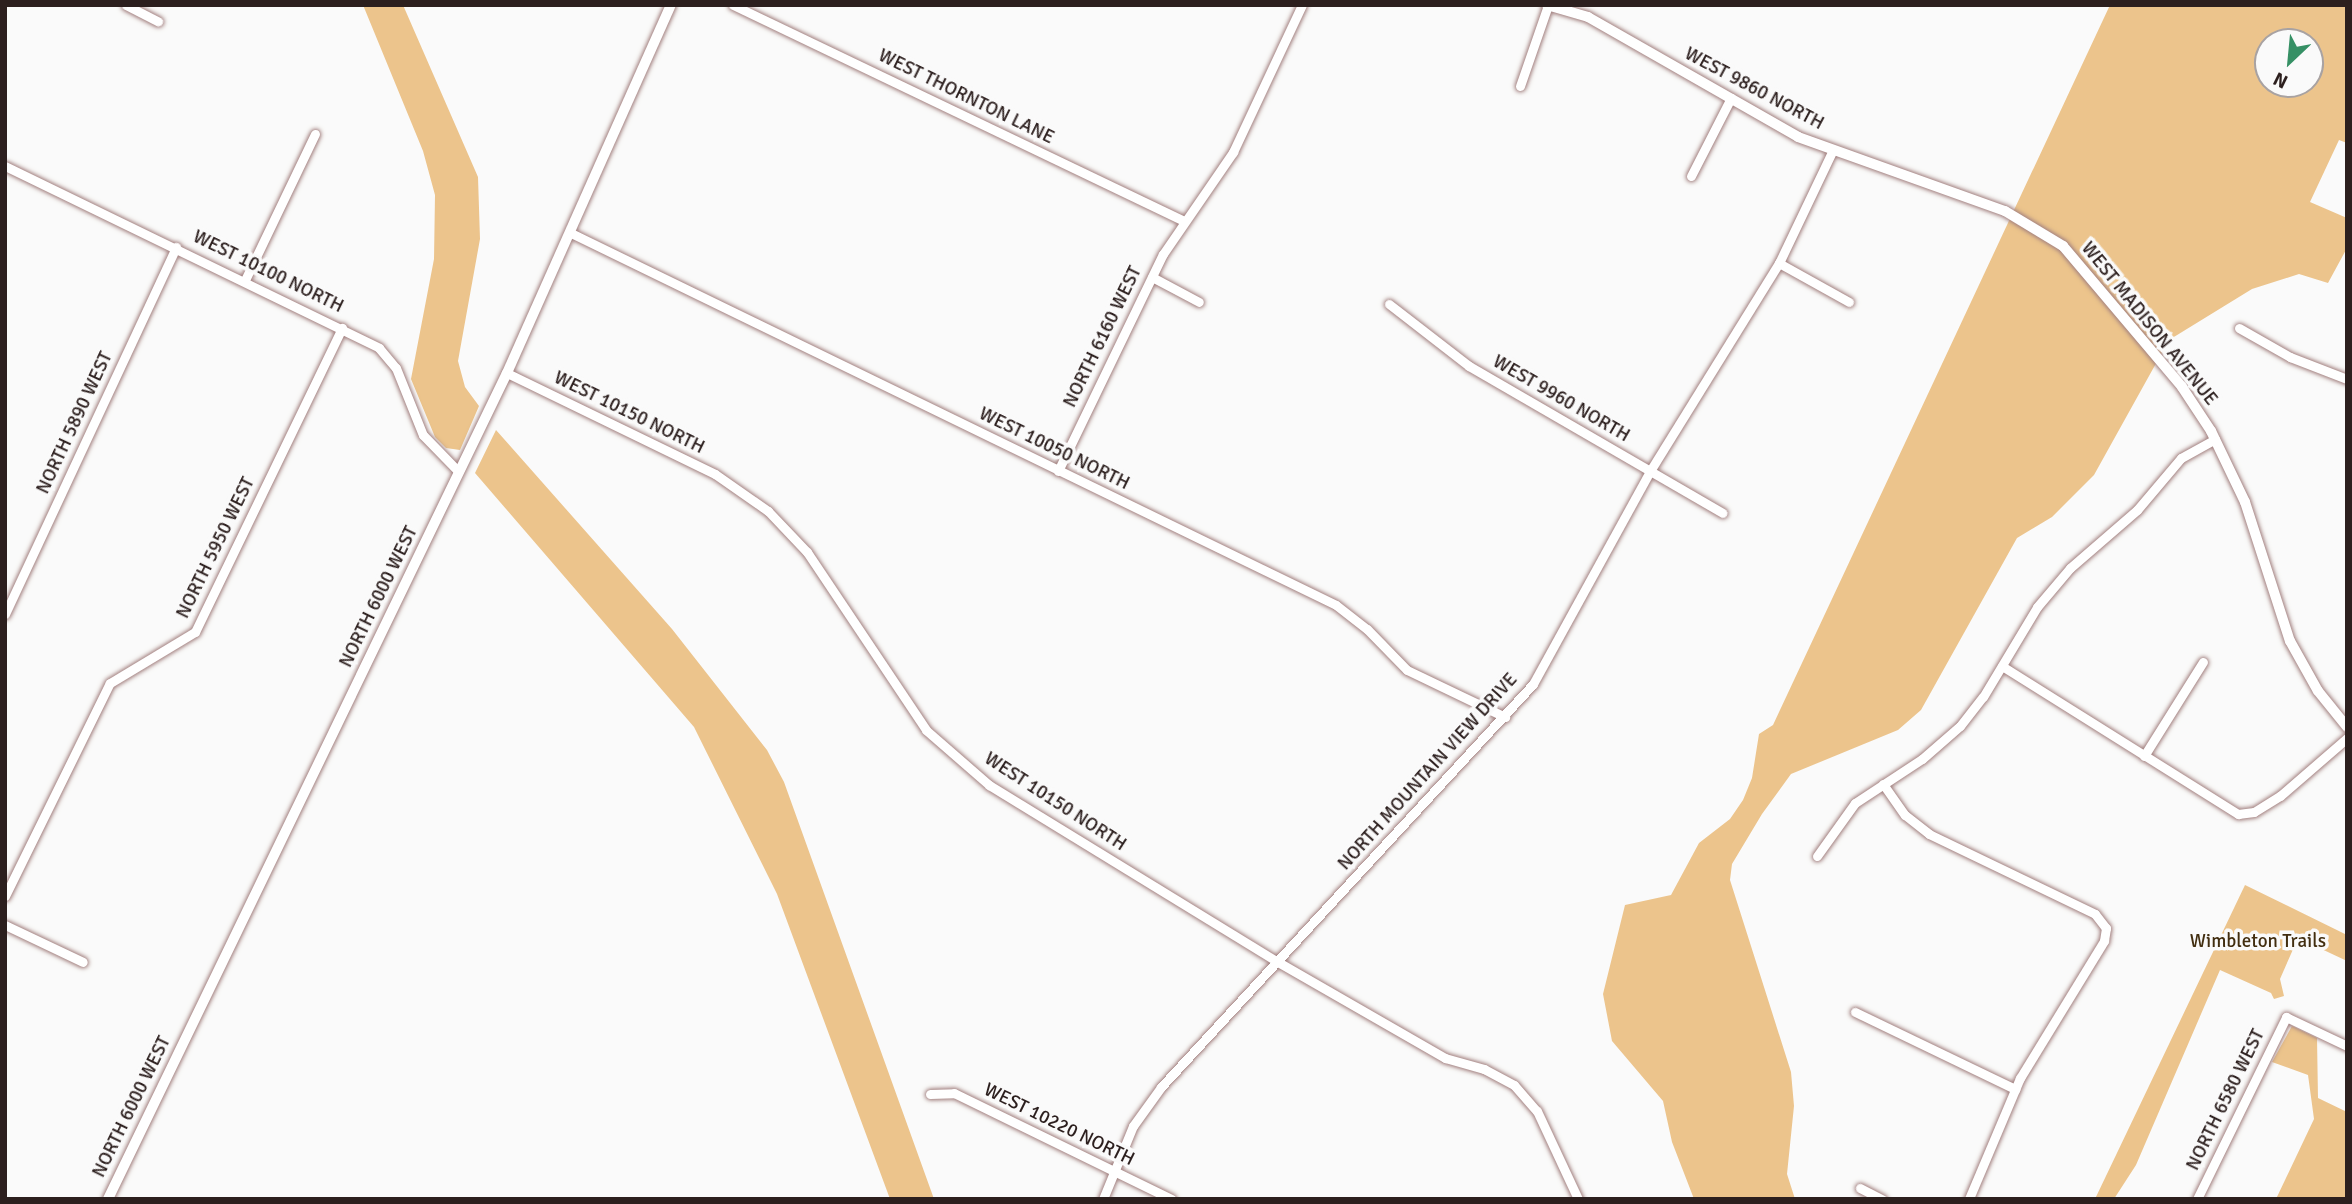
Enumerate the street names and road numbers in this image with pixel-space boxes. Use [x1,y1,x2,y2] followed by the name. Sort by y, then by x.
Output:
[1680,43,1828,135] street label: WEST 9860 NORTH
[874,44,1058,150] street label: WEST THORNTON LANE
[189,226,347,318] street label: WEST 10100 NORTH
[2076,238,2222,410] street label: WEST MADISON AVENUE
[1059,263,1147,411] street label: NORTH 6160 WEST
[32,348,118,498] street label: NORTH 5890 WEST
[1488,351,1634,447] street label: WEST 9960 NORTH
[550,367,708,459] street label: WEST 10150 NORTH
[975,403,1133,495] street label: WEST 10050 NORTH
[172,474,260,622] street label: NORTH 5950 WEST
[335,523,423,671] street label: NORTH 6000 WEST
[1333,669,1523,875] street label: NORTH MOUNTAIN VIEW DRIVE
[980,748,1130,856] street label: WEST 10150 NORTH
[2182,1026,2270,1174] street label: NORTH 6580 WEST
[88,1033,176,1181] street label: NORTH 6000 WEST
[980,1079,1138,1171] street label: WEST 10220 NORTH

